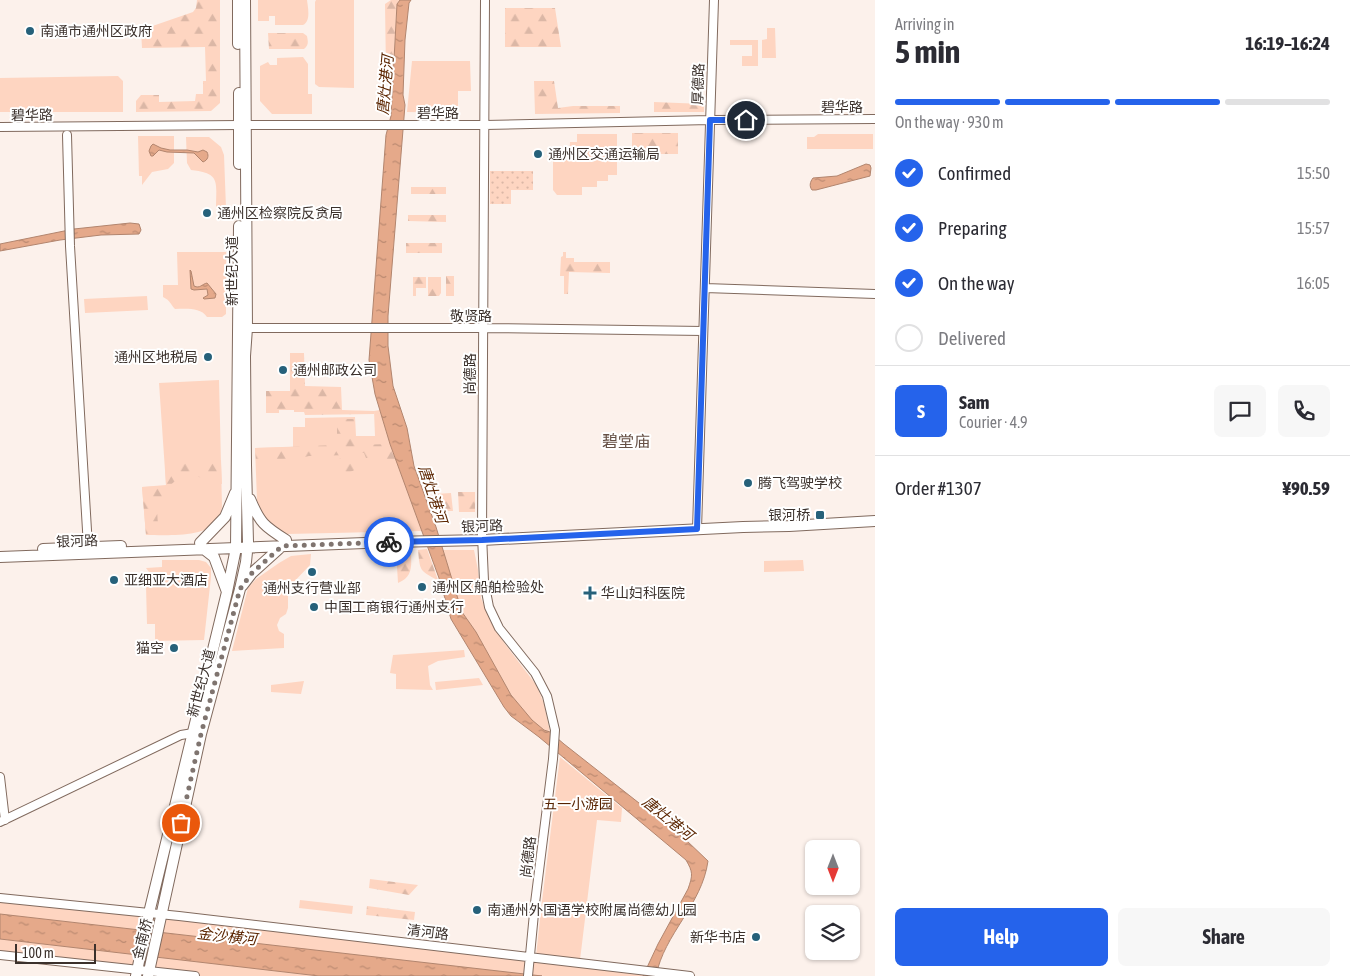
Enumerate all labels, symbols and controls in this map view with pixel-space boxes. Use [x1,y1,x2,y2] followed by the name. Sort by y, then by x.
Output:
[895,15,955,33] text: Arriving in
[40,23,152,39] place label: 南通市通州区政府
[24,25,36,37] marker: 南通市通州区政府
[1245,32,1330,54] text: 16:19–16:24
[895,33,960,70] text: 5 min
[374,51,396,116] water label: 唐灶港河
[689,63,707,105] street label: 厚德路
[725,99,767,141] pin
[821,99,863,115] street label: 碧华路
[417,105,459,121] street label: 碧华路
[732,106,760,134] icon: home
[11,107,53,123] street label: 碧华路
[895,113,1004,131] text: On the way · 930 m
[548,146,660,162] place label: 通州区交通运输局
[532,148,544,160] marker: 通州区交通运输局
[895,159,923,187] icon: check
[938,162,1011,184] text: Confirmed
[1297,164,1330,182] text: 15:50
[217,205,343,221] place label: 通州区检察院反贪局
[201,207,213,219] marker: 通州区检察院反贪局
[895,214,923,242] icon: check
[938,217,1007,239] text: Preparing
[1297,219,1330,237] text: 15:57
[224,236,240,306] street label: 新世纪大道
[895,269,923,297] icon: check
[938,272,1015,294] text: On the way
[1297,274,1330,292] text: 16:05
[450,308,492,324] street label: 敬贤路
[938,327,1006,349] text: Delivered
[114,349,198,365] place label: 通州区地税局
[202,351,214,363] marker: 通州区地税局
[462,353,478,395] street label: 尚德路
[293,362,377,378] place label: 通州邮政公司
[277,364,289,376] marker: 通州邮政公司
[1214,385,1266,437] button: chat
[1278,385,1330,437] button: phone
[959,391,990,413] text: Sam
[917,400,925,422] text: S
[959,413,1028,431] text: Courier · 4.9
[602,432,650,450] district label: 碧堂庙
[416,463,451,528] water label: 唐灶港河
[758,475,842,491] place label: 腾飞驾驶学校
[742,477,754,489] marker: 腾飞驾驶学校
[895,477,982,499] text: Order #1307
[1282,477,1330,499] text: ¥90.59
[768,507,810,523] place label: 银河桥
[814,509,826,521] marker: 银河桥
[364,517,414,567] courier
[461,517,503,535] street label: 银河路
[375,528,403,556] icon: bike
[56,532,98,550] street label: 银河路
[306,566,318,578] marker: 通州支行营业部
[124,572,208,588] place label: 亚细亚大酒店
[108,574,120,586] marker: 亚细亚大酒店
[432,579,544,595] place label: 通州区船舶检验处
[263,580,361,596] place label: 通州支行营业部
[416,581,428,593] marker: 通州区船舶检验处
[601,585,685,601] place label: 华山妇科医院
[583,586,597,600] marker: 华山妇科医院
[324,599,464,615] place label: 中国工商银行通州支行
[308,601,320,613] marker: 中国工商银行通州支行
[136,640,164,656] place label: 猫空
[168,642,180,654] marker: 猫空
[184,647,218,719] street label: 新世纪大道
[639,793,699,845] water label: 唐灶港河
[543,796,613,812] park label: 五一小游园
[160,802,202,844] pin
[167,809,195,837] icon: bag
[518,835,538,879] street label: 尚德路
[805,840,860,895] north arrow
[805,840,860,960] map controls
[487,902,697,918] place label: 南通州外国语学校附属尚德幼儿园
[471,904,483,916] marker: 南通州外国语学校附属尚德幼儿园
[805,905,860,960] button: layers
[895,908,1108,966] button: Help
[1118,908,1330,966] button: Share
[129,917,155,961] street label: 金南桥
[406,922,450,942] street label: 清河路
[196,924,261,948] water label: 金沙横河
[690,929,746,945] place label: 新华书店
[750,931,762,943] marker: 新华书店
[15,941,96,964] scale bar
[22,945,54,961] text: 100 m

